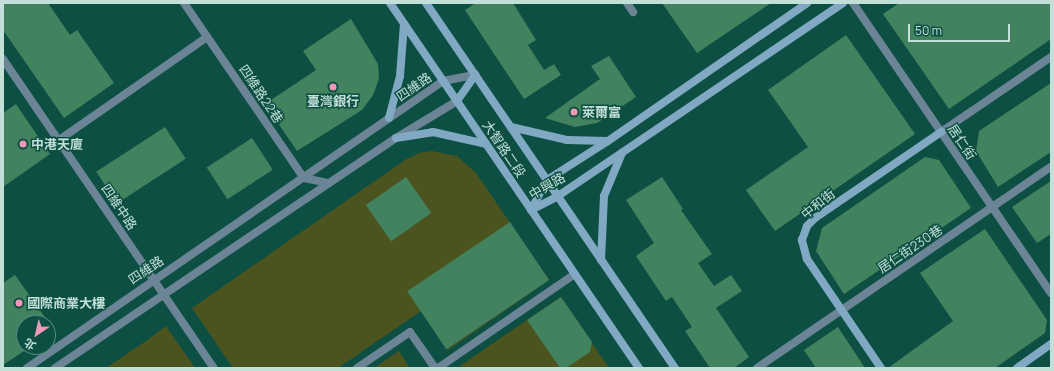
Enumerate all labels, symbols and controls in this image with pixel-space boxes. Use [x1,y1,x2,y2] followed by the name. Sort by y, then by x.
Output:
[910,16,1012,42] scale bar
[915,22,942,39] text: 50 m
[236,62,286,126] street label: 四維路22巷
[394,69,434,105] street label: 四維路
[328,82,338,92] marker: 臺灣銀行
[307,93,359,109] place label: 臺灣銀行
[582,104,621,120] place label: 萊爾富
[569,107,579,117] marker: 萊爾富
[479,118,529,180] street label: 大智路二段
[945,121,979,163] street label: 居仁街
[31,136,83,152] place label: 中港天廈
[18,139,28,149] marker: 中港天廈
[526,169,568,203] street label: 中興路
[98,181,140,233] street label: 四維中路
[798,186,838,222] street label: 中和街
[875,222,945,276] street label: 居仁街230巷
[125,253,167,287] street label: 四維路
[27,295,105,311] place label: 國際商業大樓
[14,298,24,308] marker: 國際商業大樓
[16,315,56,355] north arrow
[21,335,38,354] text: 北

